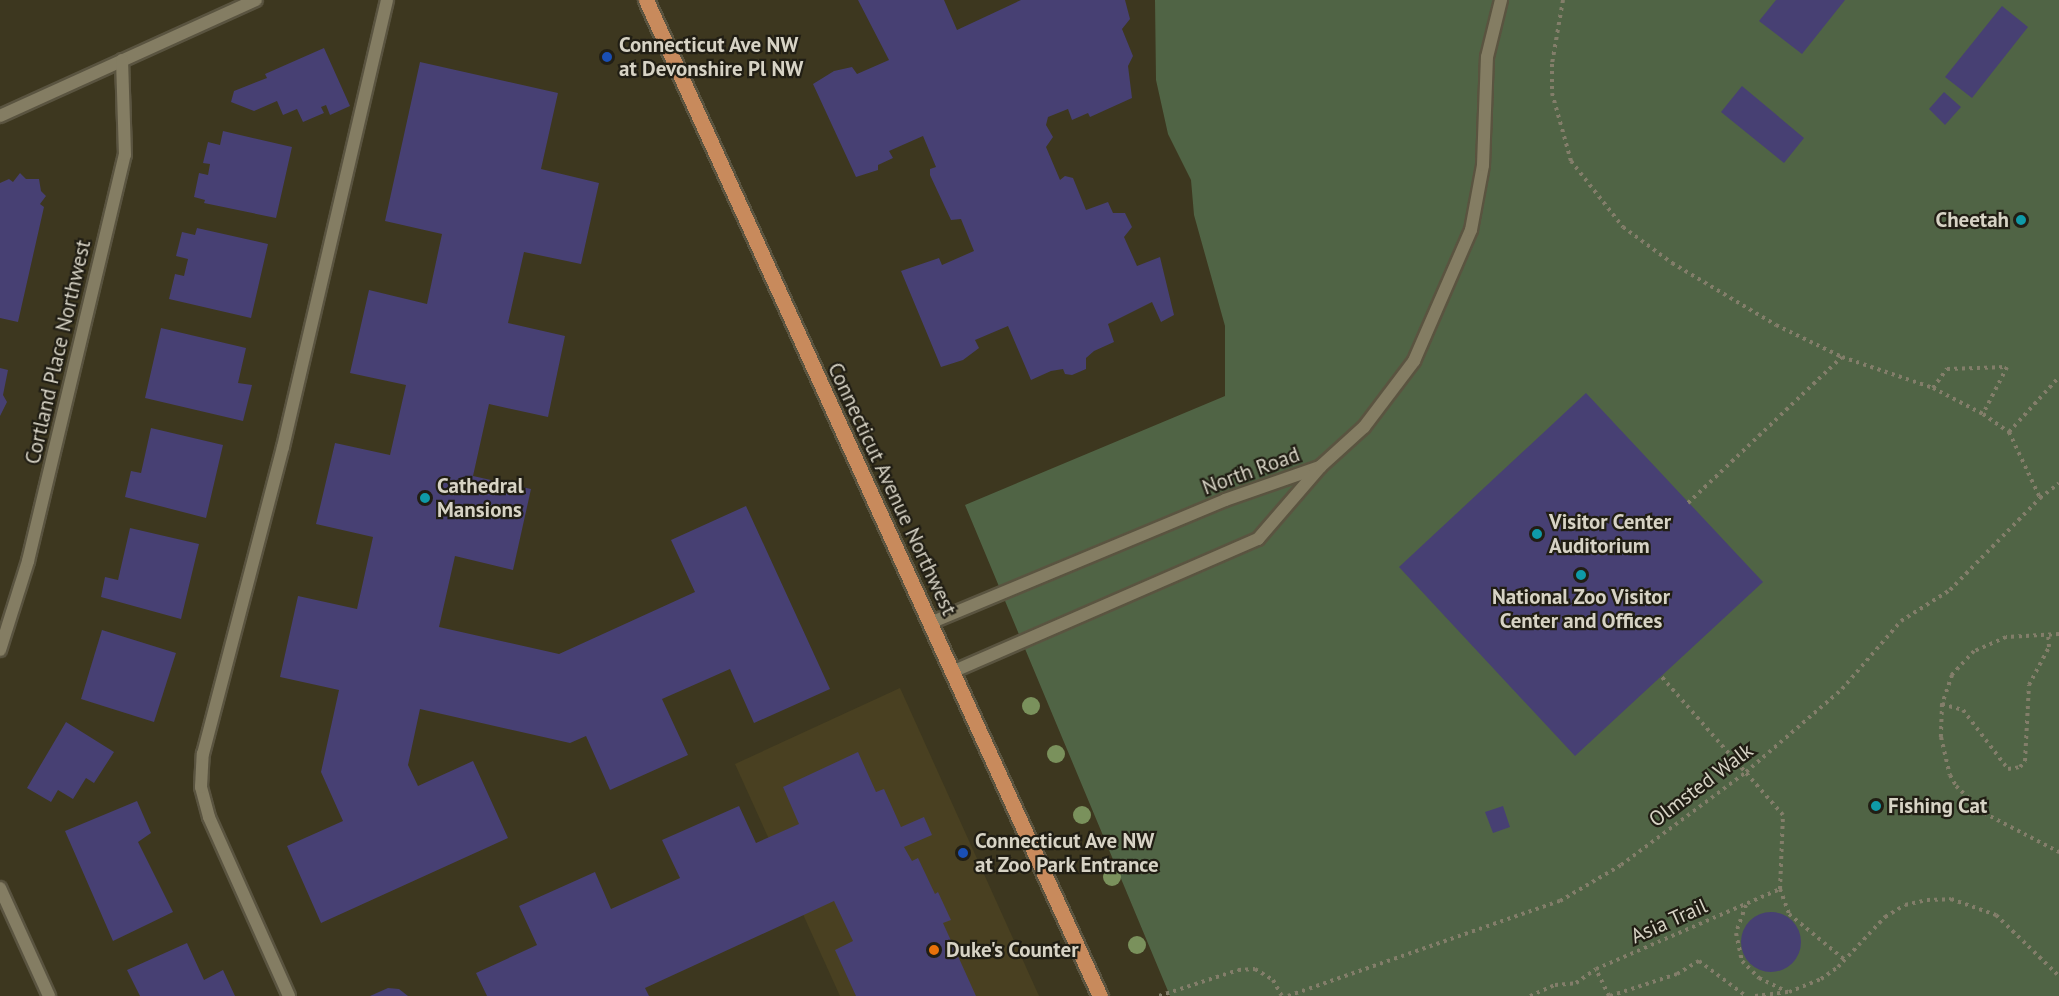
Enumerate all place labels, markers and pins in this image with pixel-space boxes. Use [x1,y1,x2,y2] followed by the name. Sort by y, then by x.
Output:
[619,32,803,82] place label: Connecticut Ave NW at Devonshire Pl NW
[600,50,614,64] marker: Connecticut Ave NW at Devonshire Pl NW
[1935,207,2009,233] place label: Cheetah
[2014,213,2028,227] marker: Cheetah
[437,473,524,523] place label: Cathedral Mansions
[418,491,432,505] marker: Cathedral Mansions
[1549,509,1671,559] place label: Visitor Center Auditorium
[1530,527,1544,541] marker: Visitor Center Auditorium
[1574,568,1588,582] marker: National Zoo Visitor Center and Offices
[1492,584,1670,634] place label: National Zoo Visitor Center and Offices
[1888,793,1988,819] place label: Fishing Cat
[1869,799,1883,813] marker: Fishing Cat
[975,828,1160,878] place label: Connecticut Ave NW at Zoo Park Entrance
[956,846,970,860] marker: Connecticut Ave NW at Zoo Park Entrance
[946,937,1079,963] place label: Duke's Counter
[927,943,941,957] marker: Duke's Counter

